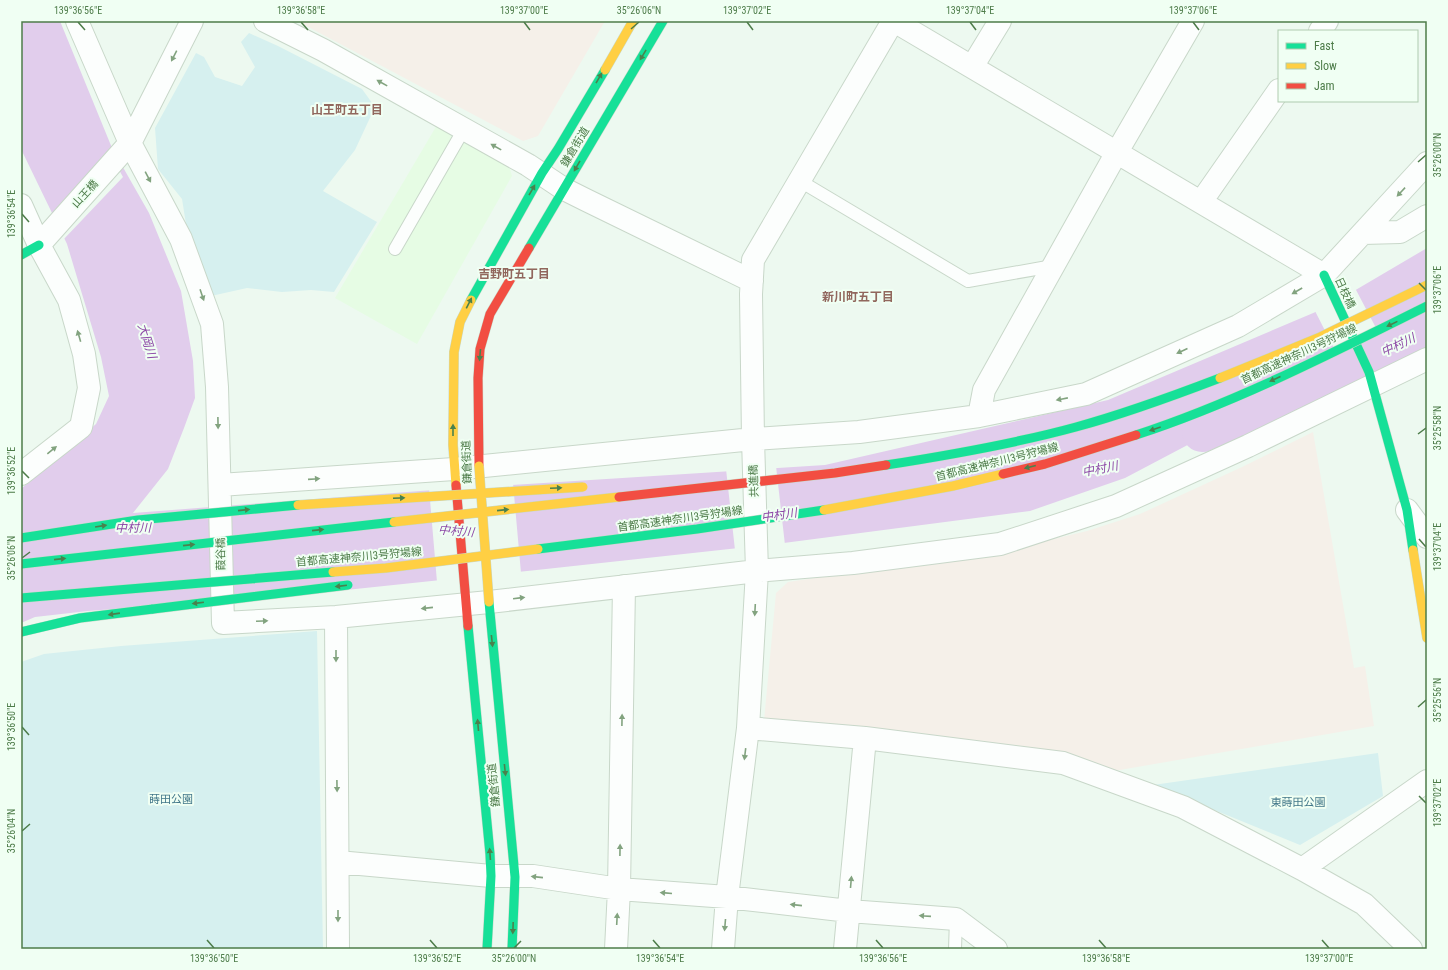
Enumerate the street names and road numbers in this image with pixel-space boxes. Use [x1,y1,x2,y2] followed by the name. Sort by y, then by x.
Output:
[558,125,592,169] street label: 鎌倉街道
[69,177,101,211] street label: 山王橋
[1332,275,1358,311] street label: 日枝橋
[1239,321,1359,387] street label: 首都高速神奈川3号狩場線
[460,440,474,484] street label: 鎌倉街道
[934,440,1060,484] street label: 首都高速神奈川3号狩場線
[747,464,761,498] street label: 共進橋
[616,504,744,534] street label: 首都高速神奈川3号狩場線
[214,537,228,571] street label: 葭谷橋
[295,545,423,569] street label: 首都高速神奈川3号狩場線
[485,762,503,808] street label: 鎌倉街道

